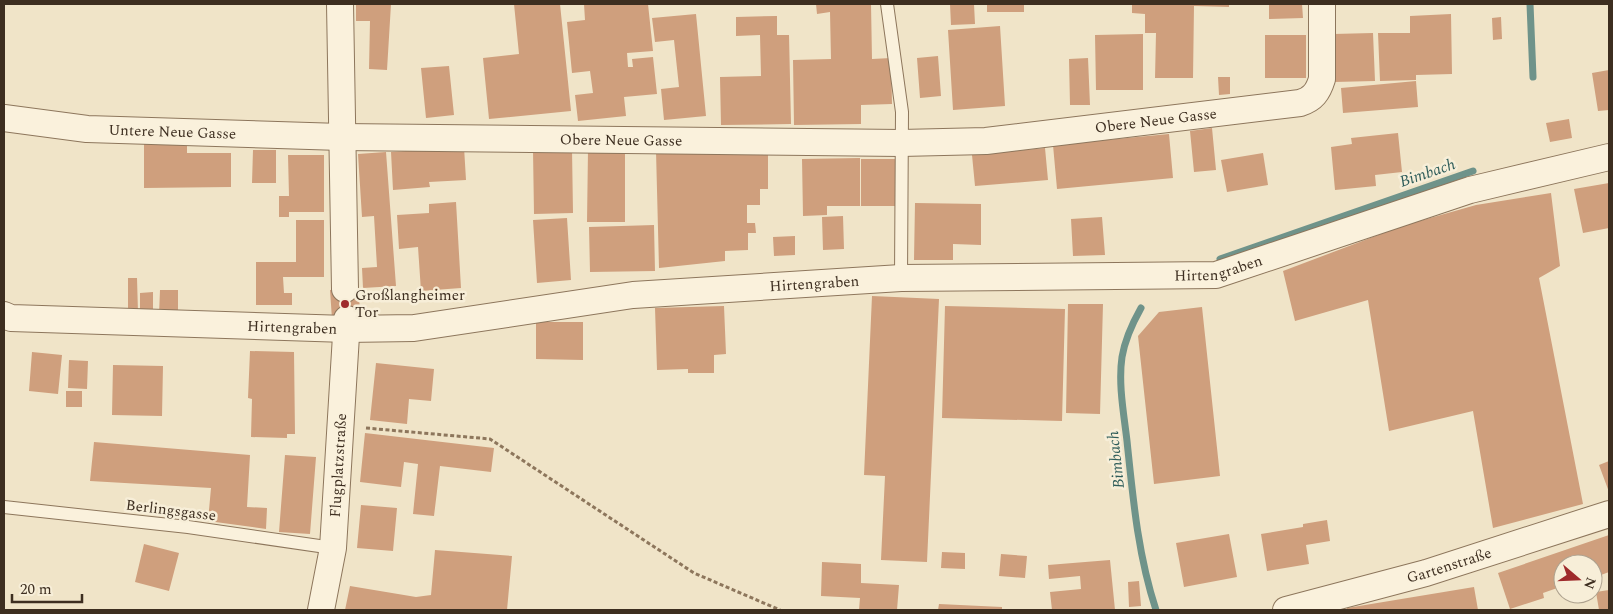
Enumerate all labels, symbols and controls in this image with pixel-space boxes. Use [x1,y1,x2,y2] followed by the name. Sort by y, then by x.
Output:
[1094,102,1218,140] street label: Obere Neue Gasse
[108,119,236,146] street label: Untere Neue Gasse
[560,128,683,153] street label: Obere Neue Gasse
[1396,152,1459,194] water label: Bimbach
[1174,249,1266,287] street label: Hirtengraben
[769,270,860,298] street label: Hirtengraben
[355,284,465,324] place label: Großlangheimer Tor
[339,298,351,310] marker: Großlangheimer Tor
[247,315,338,341] street label: Hirtengraben
[324,413,353,518] street label: Flugplatzstraße
[1101,430,1131,490] water label: Bimbach
[124,494,217,527] street label: Berlingsgasse
[1404,542,1494,590] street label: Gartenstraße
[1553,554,1603,604] north arrow
[12,572,82,604] scale bar
[1578,574,1602,592] text: N
[20,578,52,601] text: 20 m

